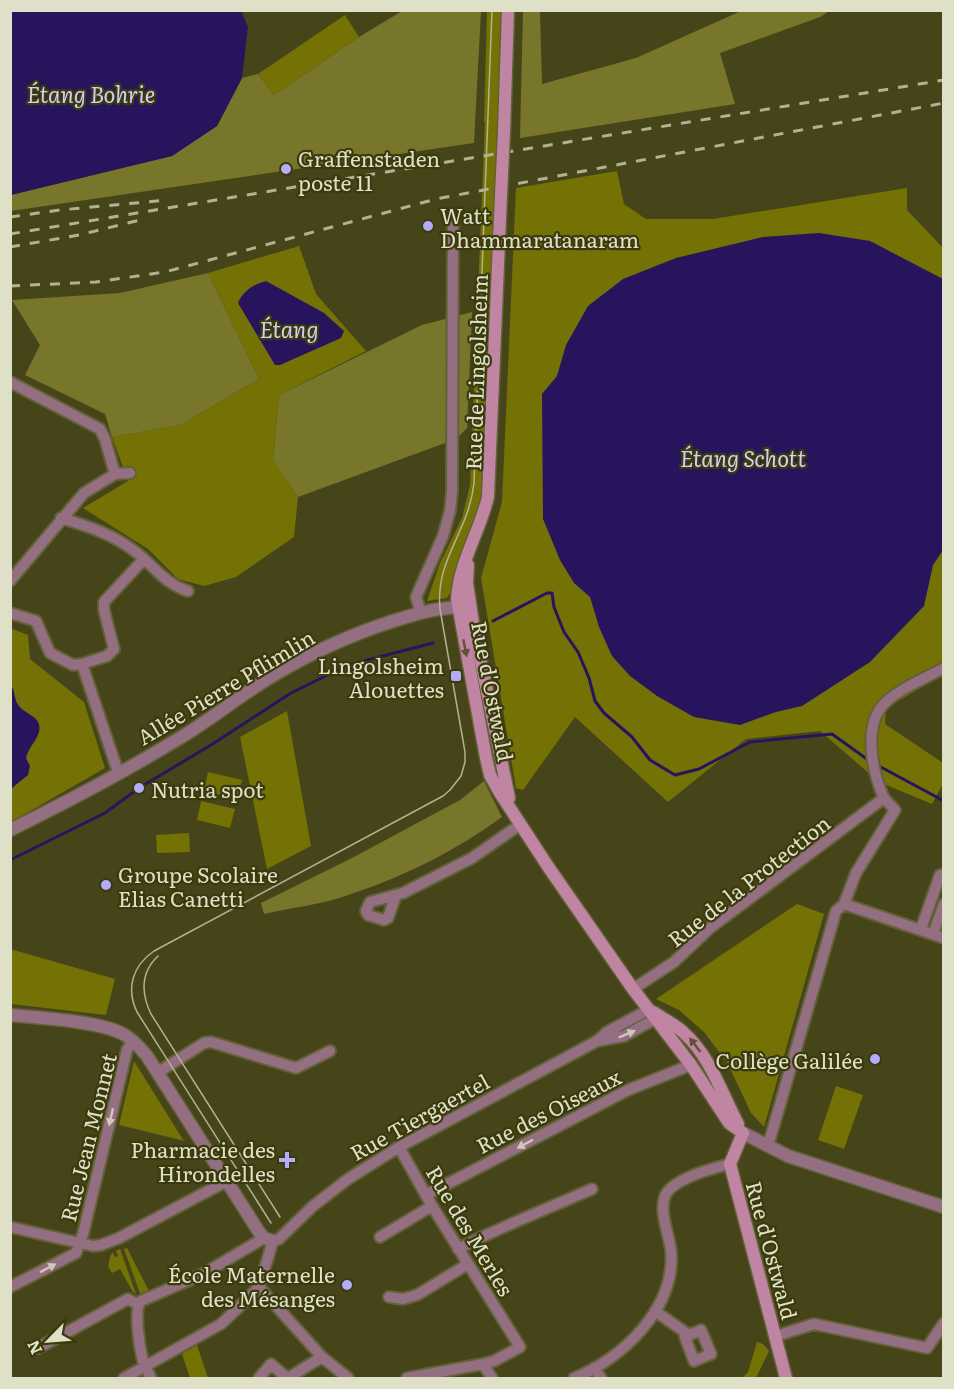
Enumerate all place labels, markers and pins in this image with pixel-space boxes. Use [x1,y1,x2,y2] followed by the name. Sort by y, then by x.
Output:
[298,142,440,197] place label: Graffenstaden poste 11
[279,162,293,176] marker: Graffenstaden poste 11
[440,199,639,254] place label: Watt Dhammaratanaram
[421,219,435,233] marker: Watt Dhammaratanaram
[318,649,444,704] place label: Lingolsheim Alouettes
[449,669,463,683] marker: Lingolsheim Alouettes
[151,773,264,804] place label: Nutria spot
[132,781,146,795] marker: Nutria spot
[118,858,278,913] place label: Groupe Scolaire Elias Canetti
[99,878,113,892] marker: Groupe Scolaire Elias Canetti
[715,1044,863,1075] place label: Collège Galilée
[868,1052,882,1066] marker: Collège Galilée
[131,1133,275,1188] place label: Pharmacie des Hirondelles
[280,1153,294,1167] marker: Pharmacie des Hirondelles
[168,1258,335,1313] place label: École Maternelle des Mésanges
[340,1278,354,1292] marker: École Maternelle des Mésanges

